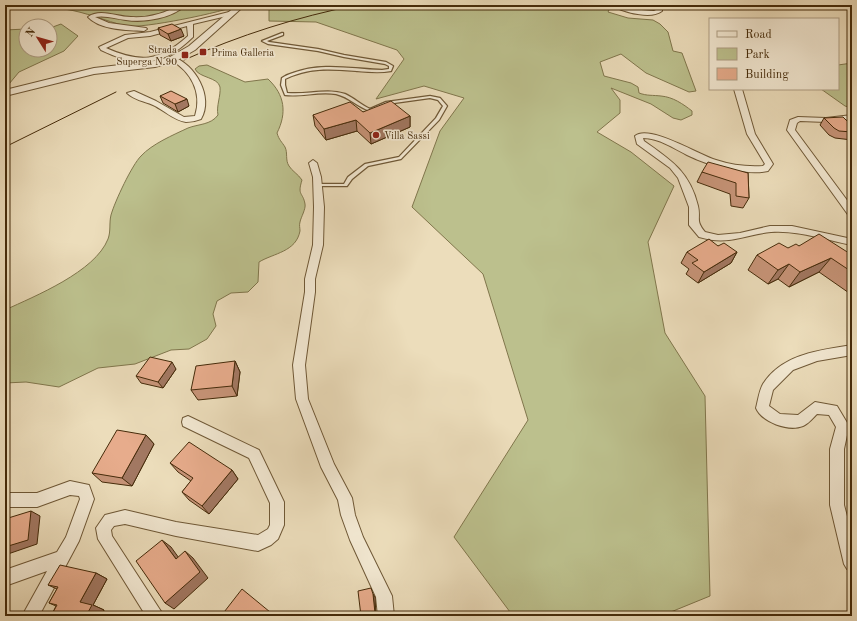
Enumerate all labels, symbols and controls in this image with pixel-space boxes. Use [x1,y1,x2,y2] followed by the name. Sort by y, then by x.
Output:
[18,18,58,58] north arrow
[709,18,839,90] legend
[24,26,38,40] text: N
[745,29,772,41] text: Road
[116,45,177,67] place label: Strada Superga N.90
[198,47,208,57] marker: Prima Galleria
[211,48,274,58] place label: Prima Galleria
[745,49,770,61] text: Park
[180,50,190,60] marker: Strada Superga N.90
[745,69,789,81] text: Building
[371,130,381,140] marker: Villa Sassi
[384,131,430,141] place label: Villa Sassi

